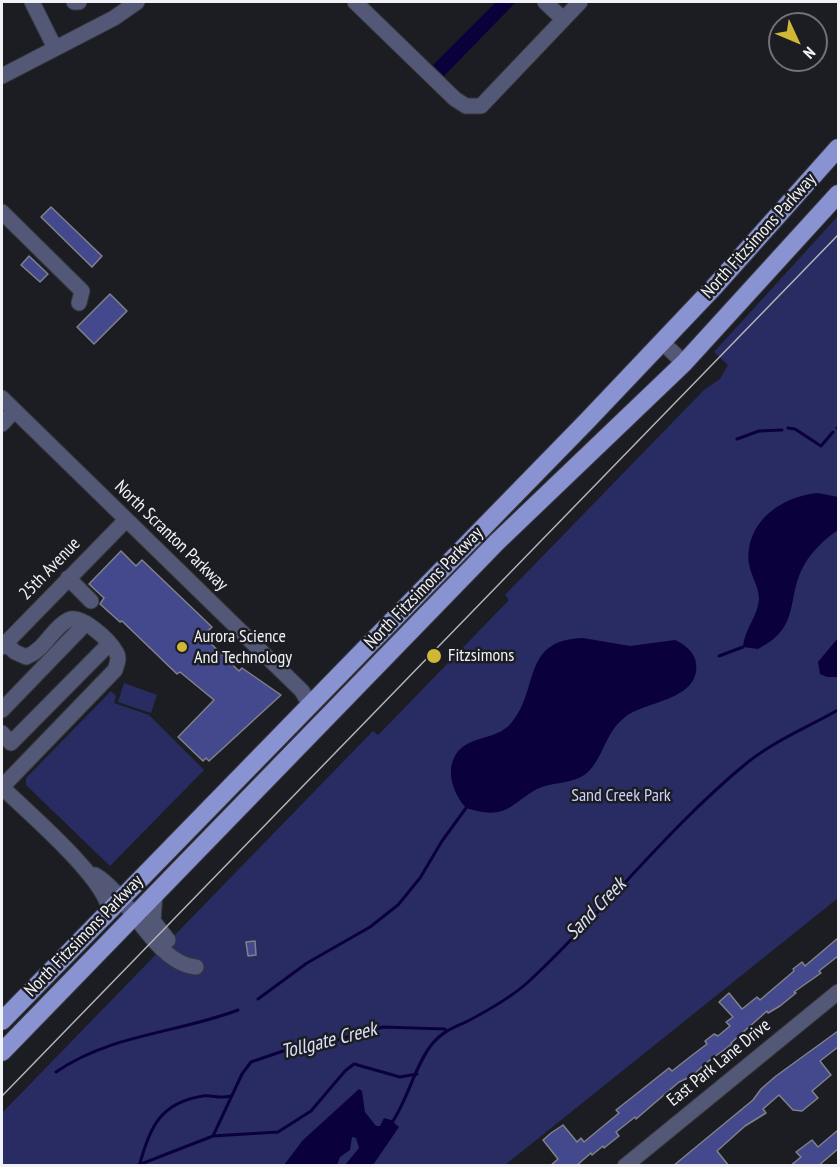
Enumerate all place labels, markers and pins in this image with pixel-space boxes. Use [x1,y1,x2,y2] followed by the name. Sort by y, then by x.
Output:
[194,626,292,668] place label: Aurora Science And Technology
[175,640,189,654] marker: Aurora Science And Technology
[448,645,514,667] place label: Fitzsimons
[425,647,443,665] marker: Fitzsimons

